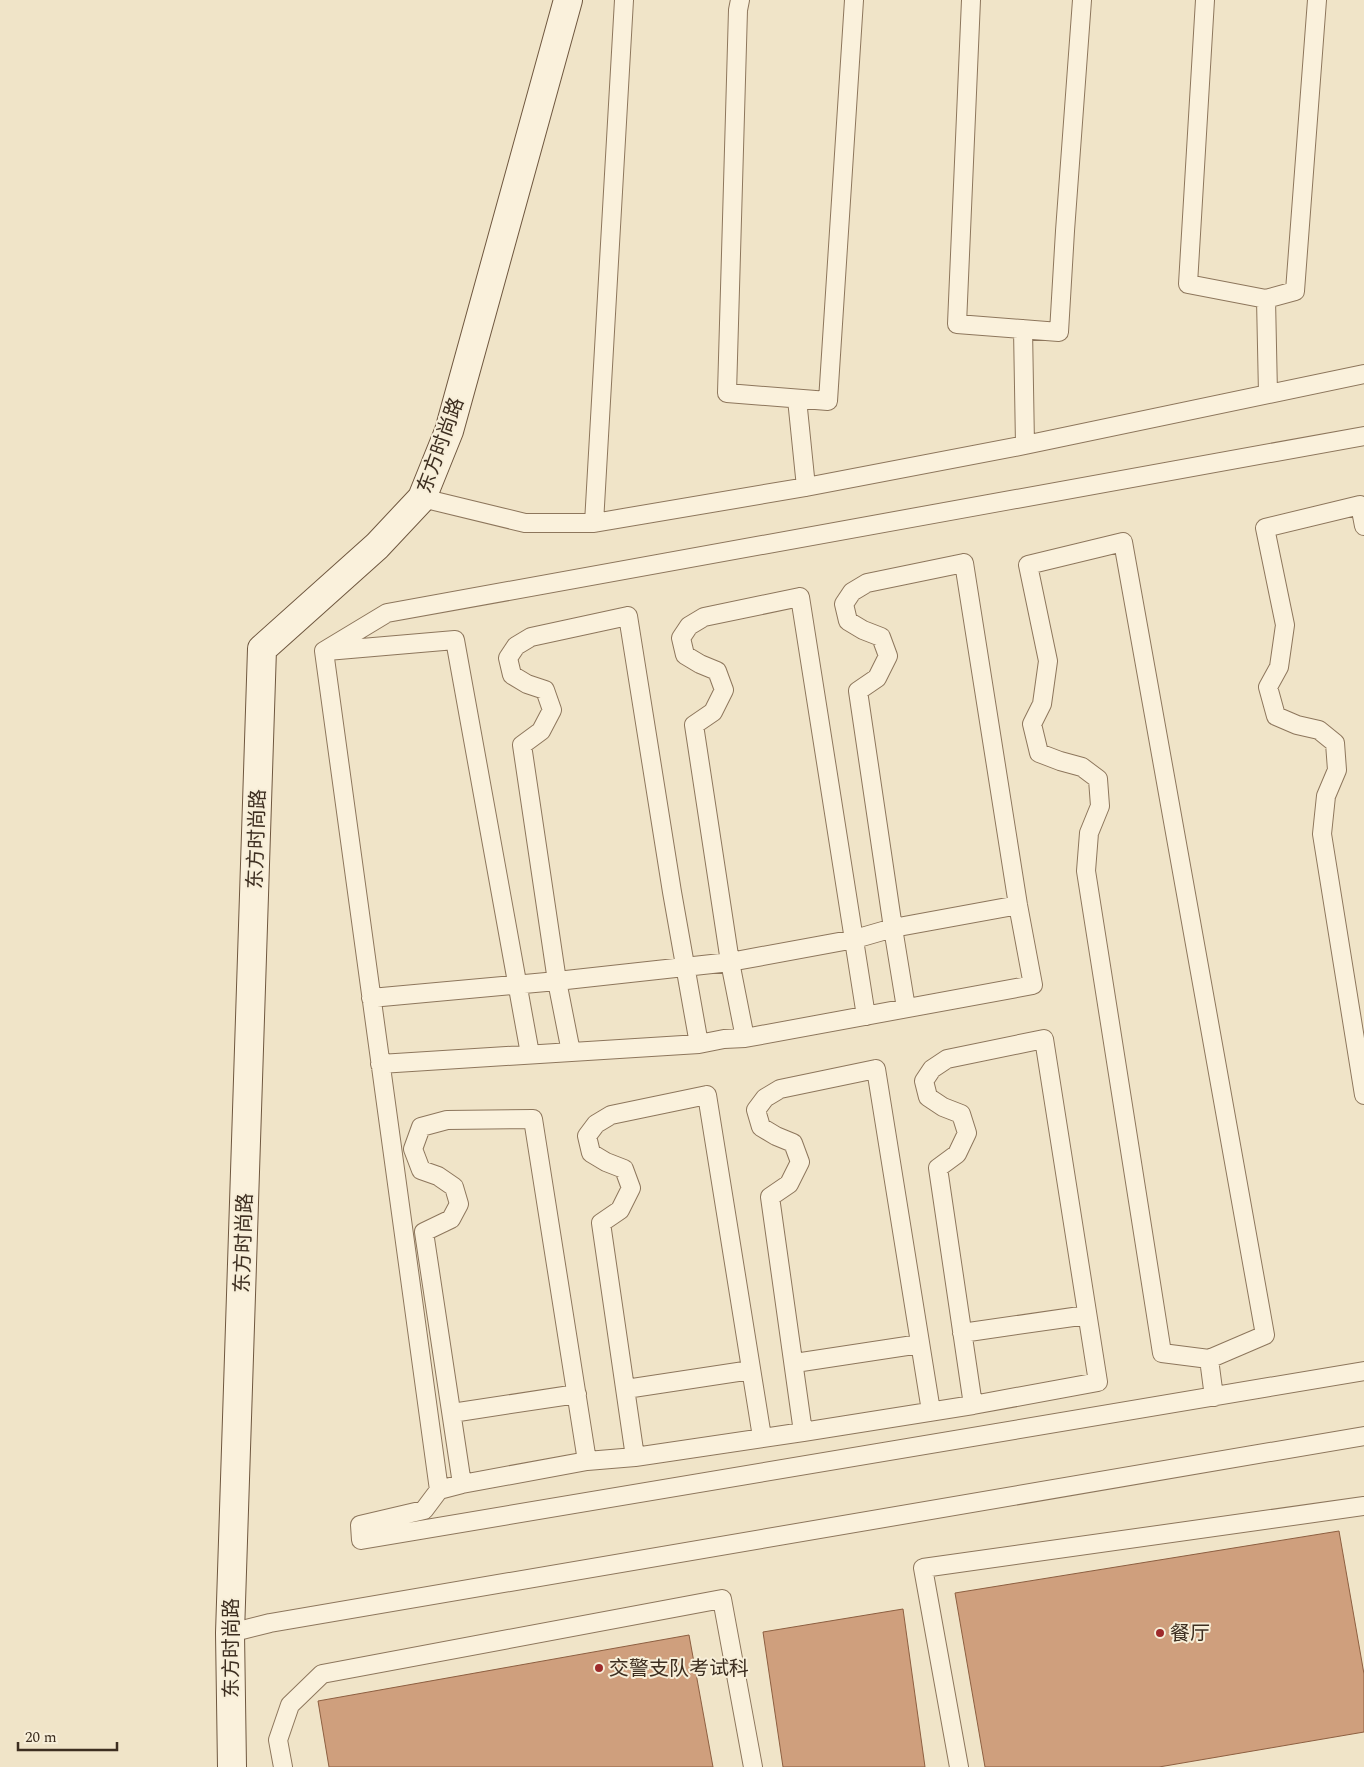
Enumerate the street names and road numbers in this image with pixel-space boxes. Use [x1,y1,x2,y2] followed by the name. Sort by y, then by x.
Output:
[410,393,472,497] street label: 东方时尚路
[240,789,274,890] street label: 东方时尚路
[227,1193,261,1294] street label: 东方时尚路
[217,1598,247,1698] street label: 东方时尚路

